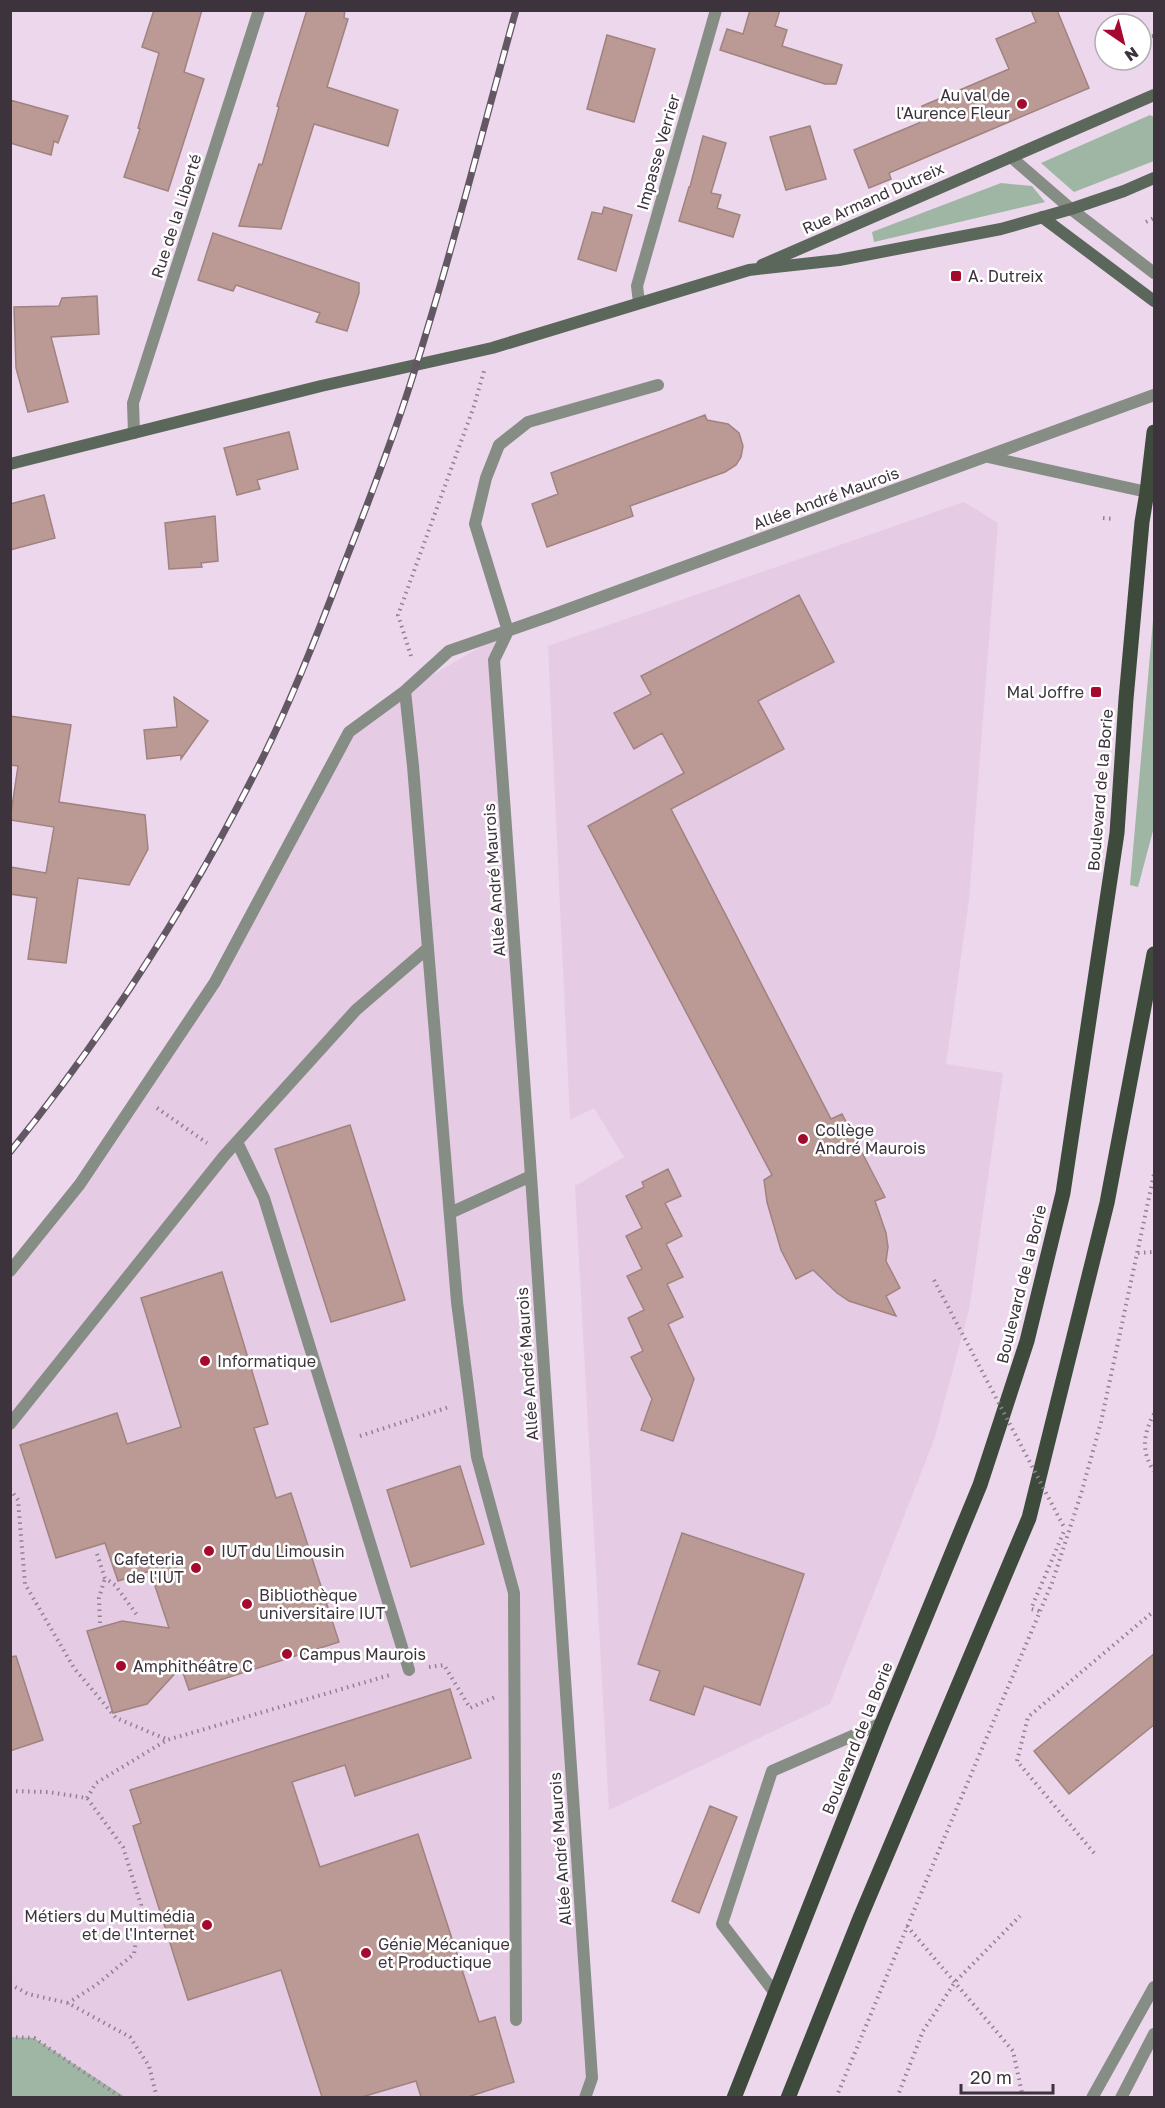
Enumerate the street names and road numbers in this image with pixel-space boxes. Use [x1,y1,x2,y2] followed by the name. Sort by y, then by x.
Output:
[632,92,684,212] street label: Impasse Verrier
[146,151,206,281] street label: Rue de la Liberté
[799,158,947,238] street label: Rue Armand Dutreix
[750,462,902,534] street label: Allée André Maurois
[1083,708,1117,872] street label: Boulevard de la Borie
[479,803,509,957] street label: Allée André Maurois
[992,1203,1050,1365] street label: Boulevard de la Borie
[512,1287,542,1441] street label: Allée André Maurois
[817,1659,897,1817] street label: Boulevard de la Borie
[545,1772,575,1926] street label: Allée André Maurois

